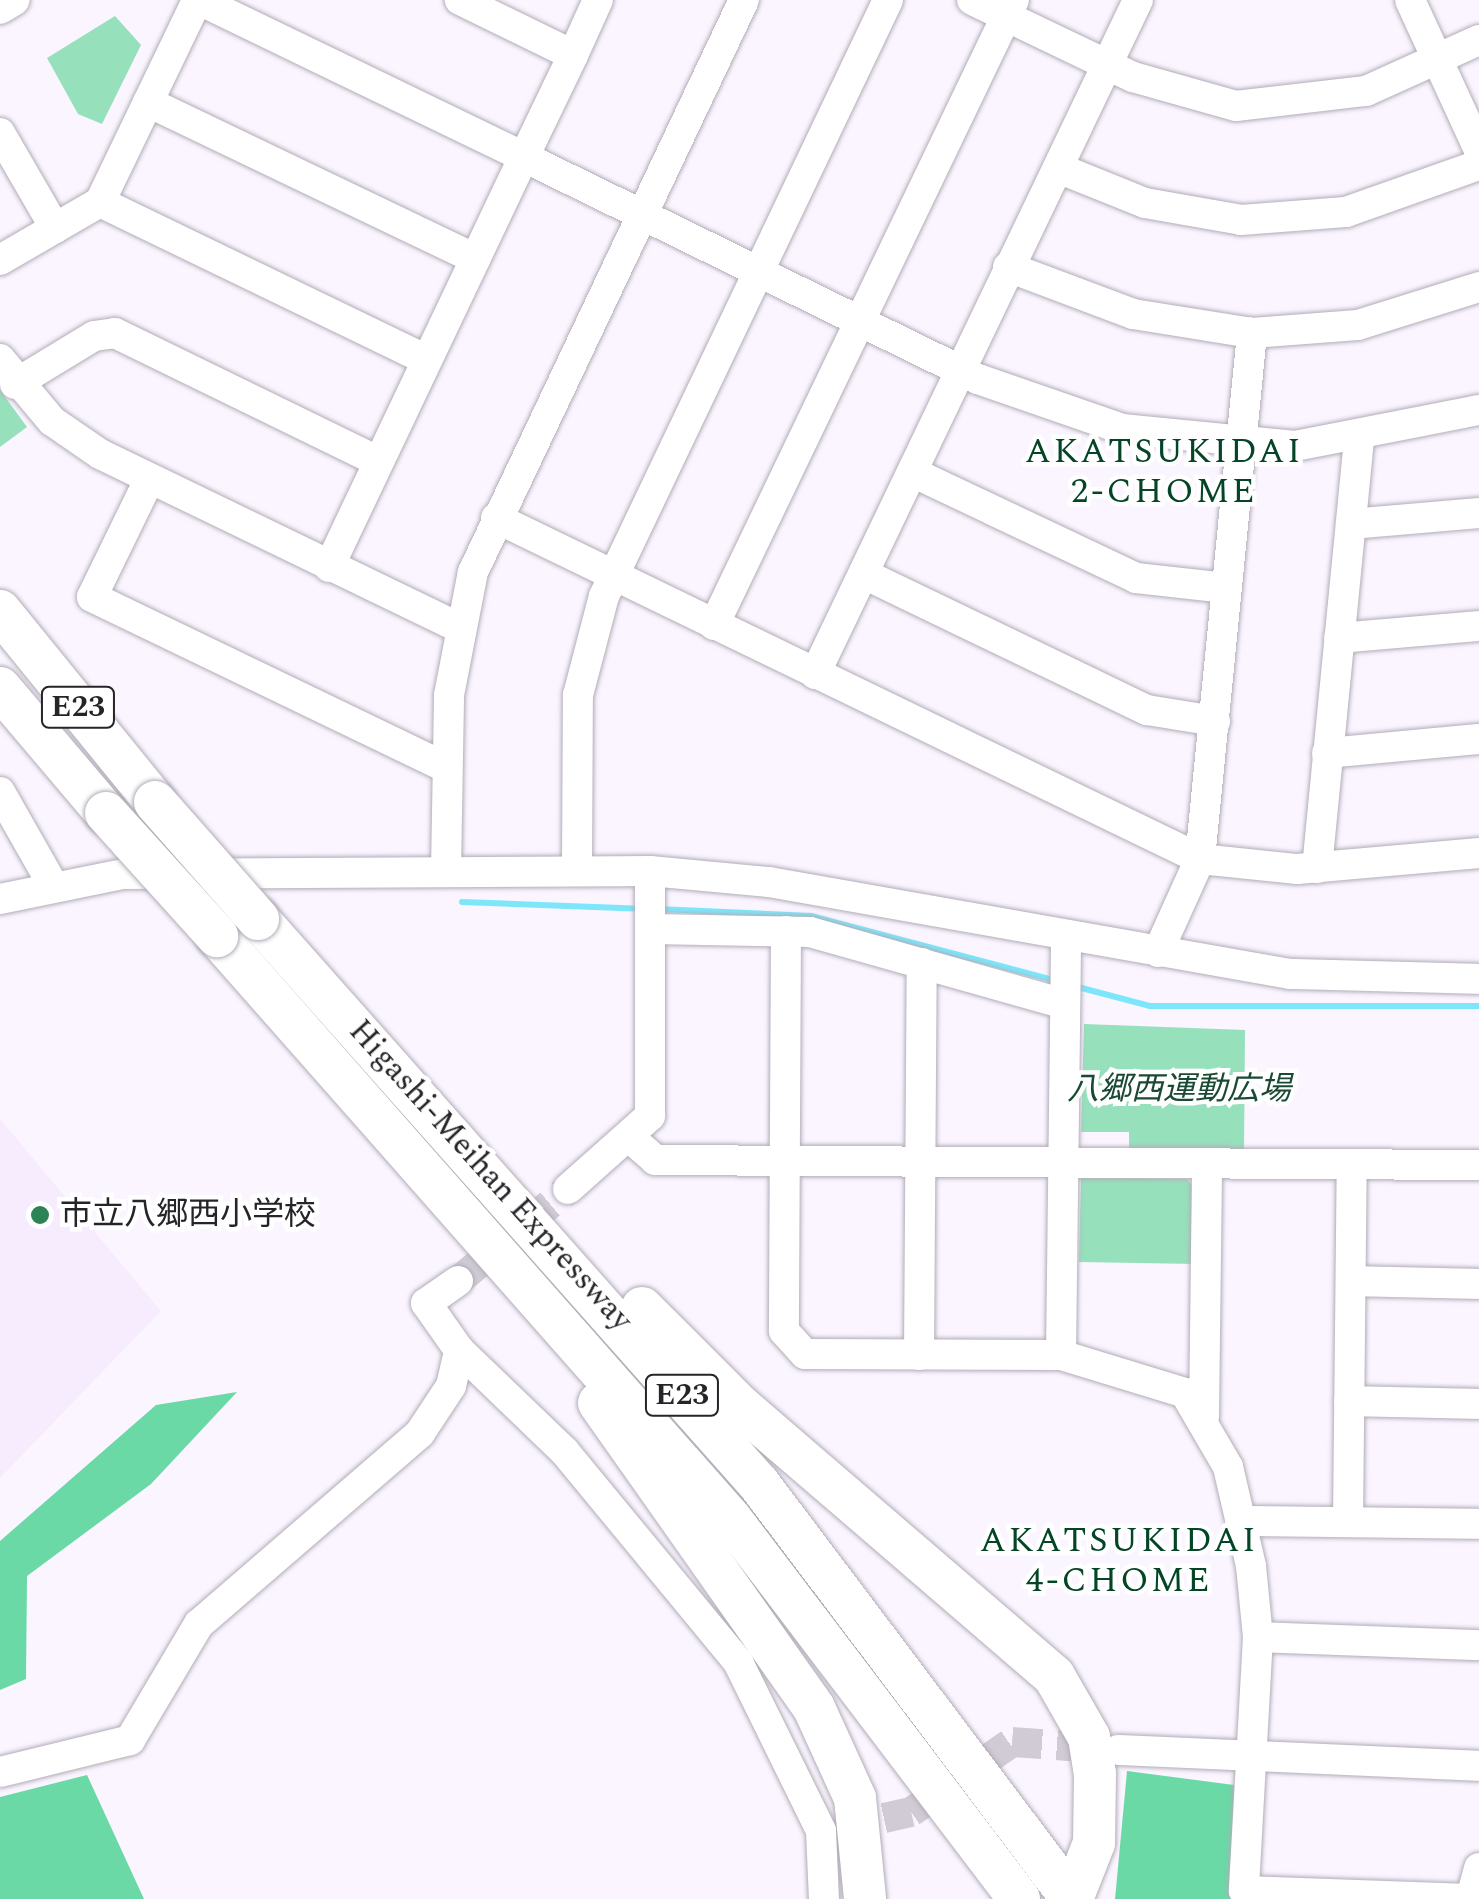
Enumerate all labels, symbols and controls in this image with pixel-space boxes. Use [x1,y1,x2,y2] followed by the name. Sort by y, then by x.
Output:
[1025,431,1303,513] district label: AKATSUKIDAI 2-CHOME
[40,682,116,732] road number: E23
[340,1013,640,1339] street label: Higashi-Meihan Expressway
[1067,1071,1291,1109] park label: 八郷西運動広場
[60,1196,316,1234] place label: 市立八郷西小学校
[29,1204,51,1226] marker: 市立八郷西小学校
[644,1370,720,1420] road number: E23
[980,1520,1258,1602] district label: AKATSUKIDAI 4-CHOME

